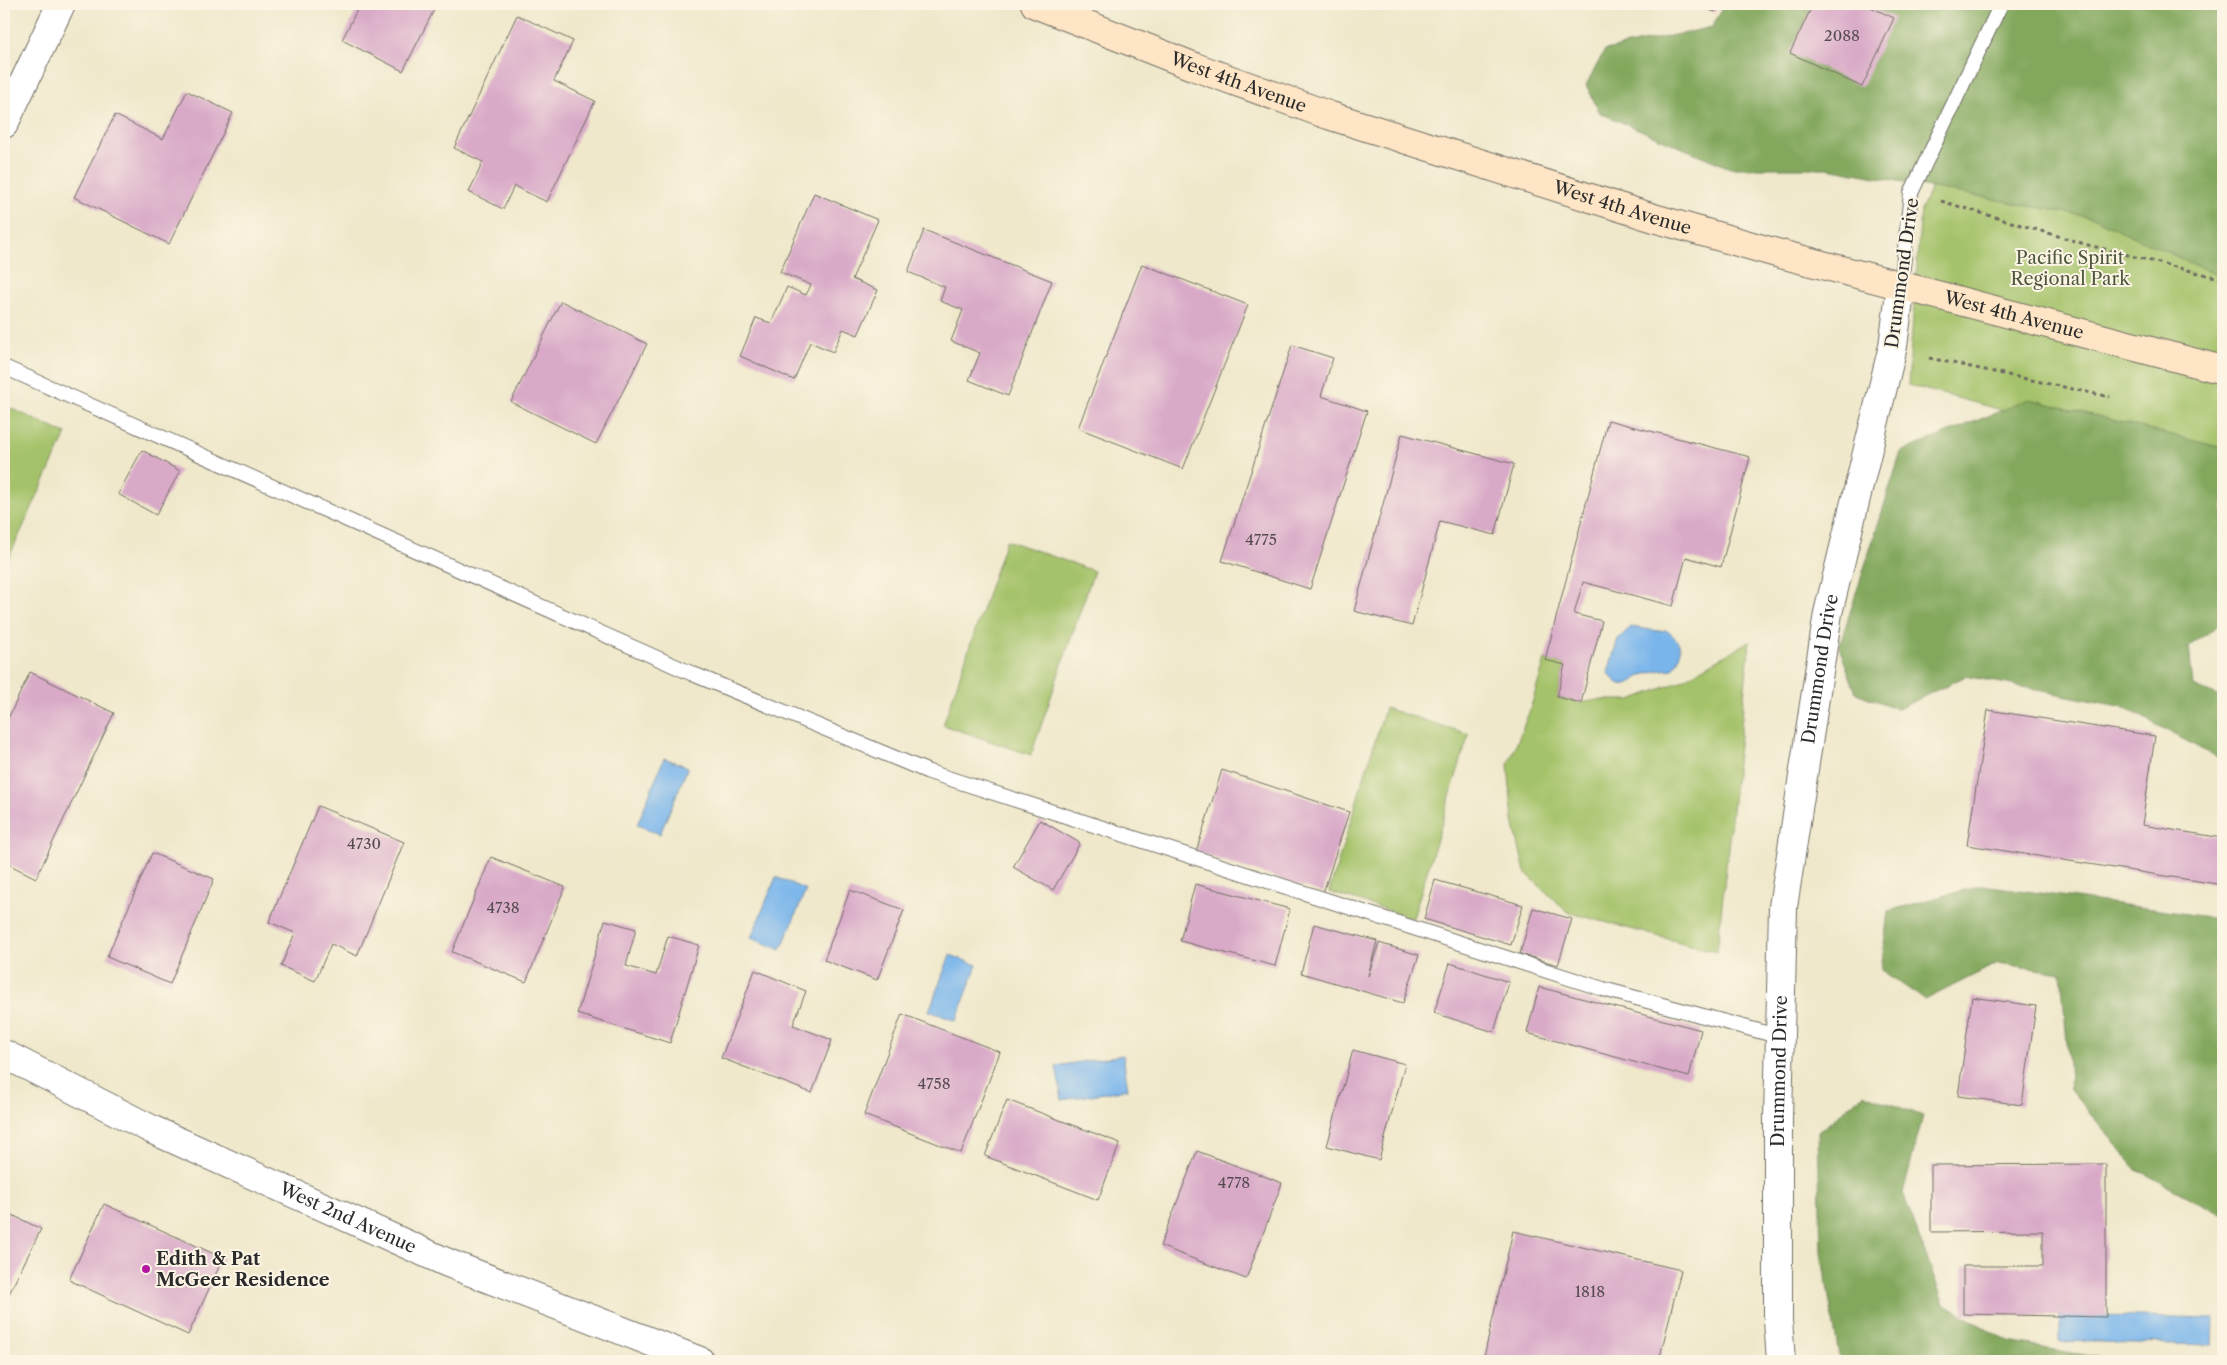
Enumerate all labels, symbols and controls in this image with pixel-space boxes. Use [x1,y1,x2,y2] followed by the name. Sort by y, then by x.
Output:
[1824,26,1860,45] house number: 2088
[1166,47,1309,117] street label: West 4th Avenue
[1550,176,1694,239] street label: West 4th Avenue
[1881,196,1923,350] street label: Drummond Drive
[2010,247,2131,290] park label: Pacific Spirit Regional Park
[1941,286,2086,344] street label: West 4th Avenue
[1245,530,1277,549] house number: 4775
[1797,592,1843,746] street label: Drummond Drive
[347,834,381,853] house number: 4730
[486,898,520,917] house number: 4738
[1767,995,1792,1147] street label: Drummond Drive
[917,1074,951,1093] house number: 4758
[1218,1173,1250,1192] house number: 4778
[275,1177,420,1258] street label: West 2nd Avenue
[156,1248,330,1291] place label: Edith & Pat McGeer Residence
[140,1263,152,1275] marker: Edith & Pat McGeer Residence
[1575,1282,1605,1301] house number: 1818

